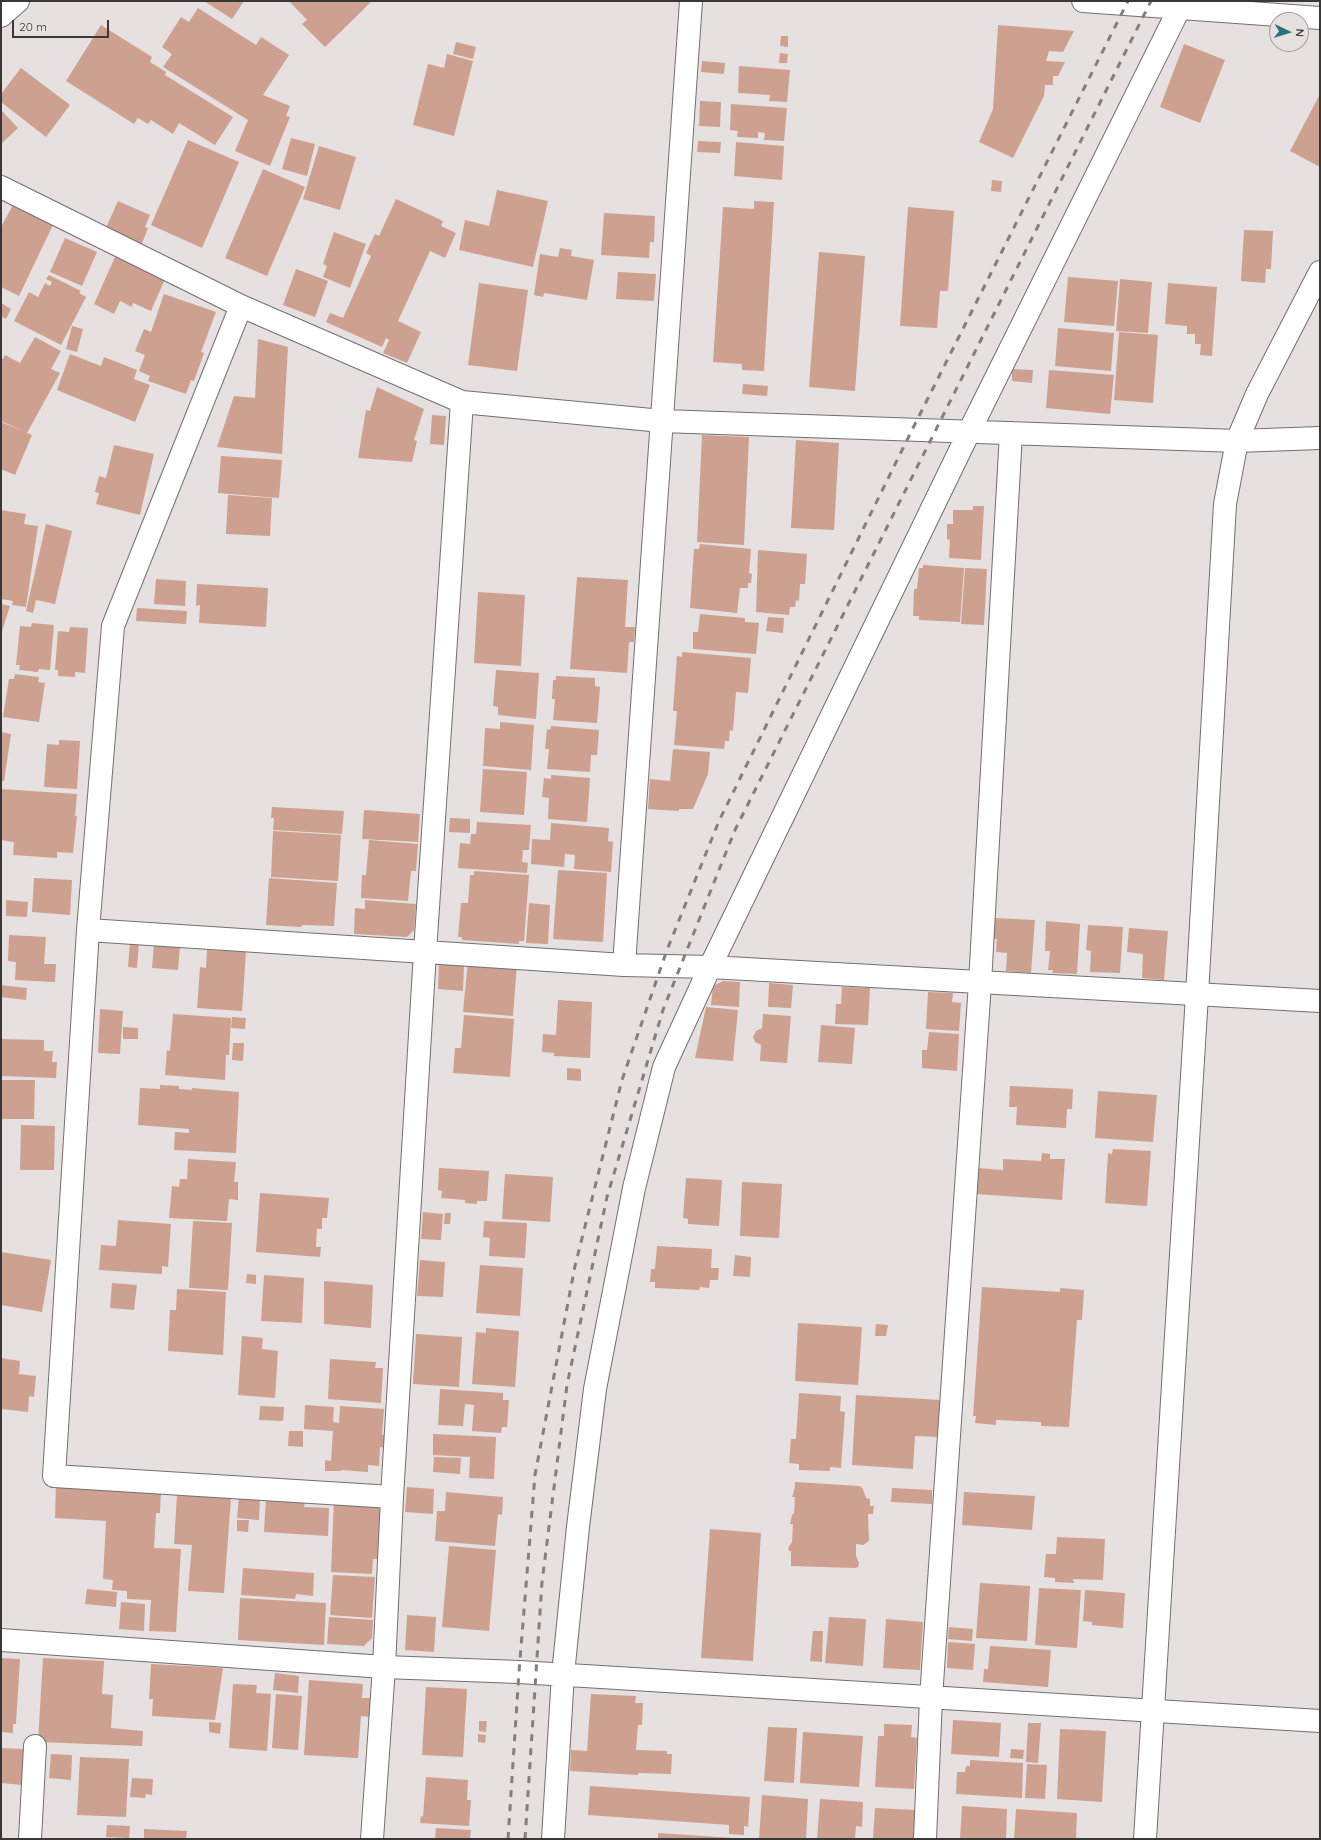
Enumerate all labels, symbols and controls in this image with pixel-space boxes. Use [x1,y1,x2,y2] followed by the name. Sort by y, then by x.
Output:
[14,12,111,38] scale bar
[1269,12,1309,52] north arrow
[19,19,47,34] text: 20 m
[1293,28,1307,37] text: N

